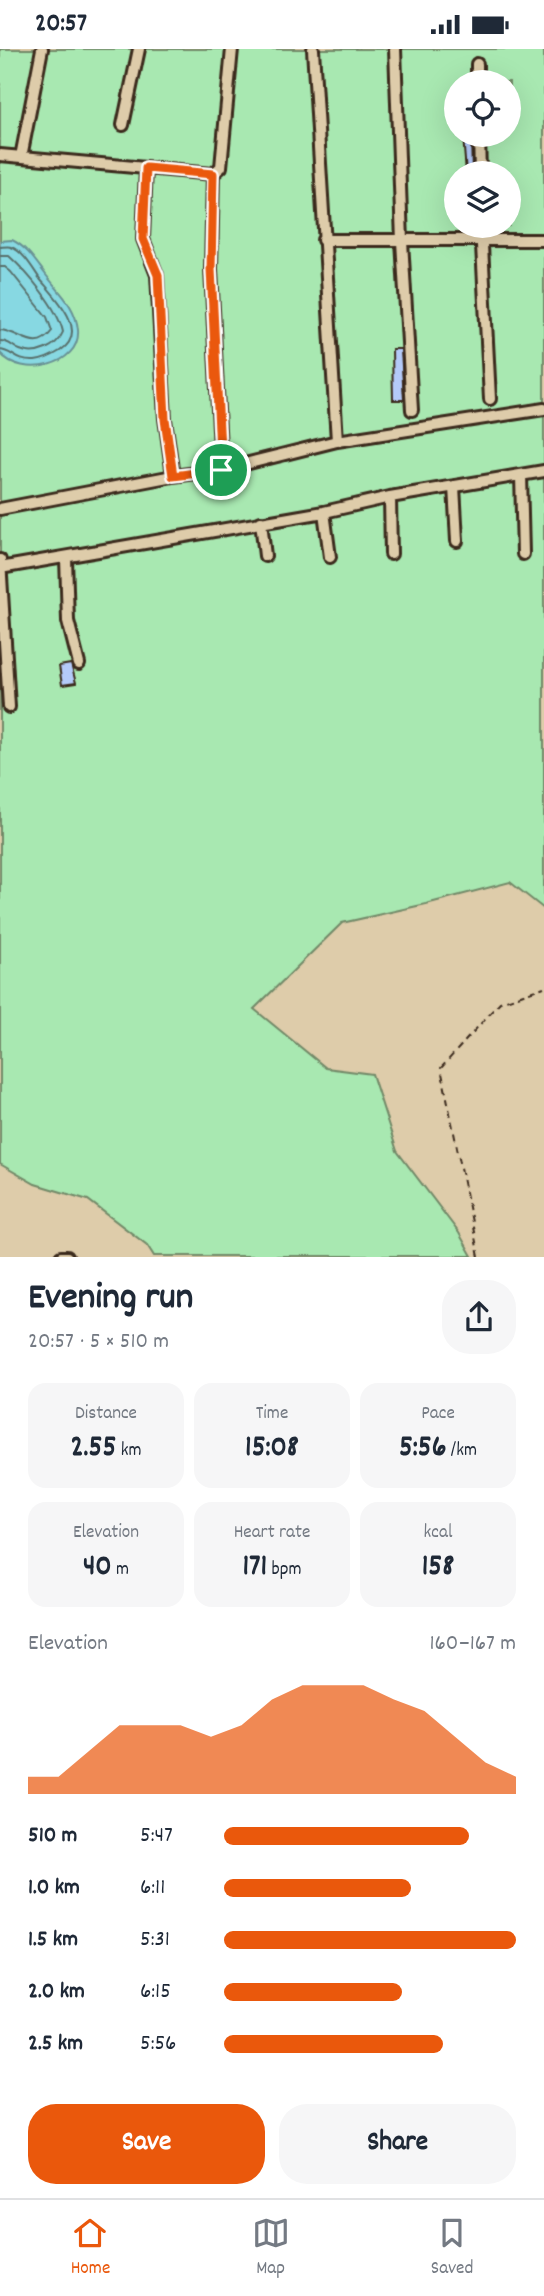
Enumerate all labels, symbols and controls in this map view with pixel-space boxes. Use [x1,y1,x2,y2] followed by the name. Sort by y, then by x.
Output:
[35,6,87,43] text: 20:57
[444,70,521,238] map controls
[444,70,521,147] button: locate
[444,161,521,238] button: layers
[191,440,251,500] pin
[202,451,240,489] icon: arrive
[28,1272,193,1327] text: Evening run
[442,1280,516,1354] button: share
[28,1326,169,1359] text: 20:57 · 5 × 510 m
[75,1401,137,1428] text: Distance
[256,1401,288,1428] text: Time
[421,1401,455,1428] text: Pace
[70,1428,116,1471] text: 2.55
[245,1428,299,1471] text: 15:08
[399,1428,446,1471] text: 5:56
[116,1438,142,1465] text: km
[446,1438,477,1465] text: /km
[73,1520,139,1547] text: Elevation
[234,1520,310,1547] text: Heart rate
[424,1520,452,1547] text: kcal
[83,1547,112,1590] text: 40
[242,1547,267,1590] text: 171
[422,1547,454,1590] text: 158
[112,1557,129,1584] text: m
[267,1557,302,1584] text: bpm
[28,1628,108,1661] text: Elevation
[430,1628,516,1661] text: 160–167 m
[28,1820,77,1853] text: 510 m
[140,1820,173,1853] text: 5:47
[28,1872,80,1905] text: 1.0 km
[140,1872,165,1905] text: 6:11
[28,1924,78,1957] text: 1.5 km
[140,1924,170,1957] text: 5:31
[28,1976,85,2009] text: 2.0 km
[140,1976,171,2009] text: 6:15
[28,2028,83,2061] text: 2.5 km
[140,2028,176,2061] text: 5:56
[28,2104,265,2184] button: Save
[279,2104,516,2184] button: Share
[71,2214,110,2283] tab: Home
[252,2214,290,2283] tab: Map
[431,2214,473,2283] tab: Saved

